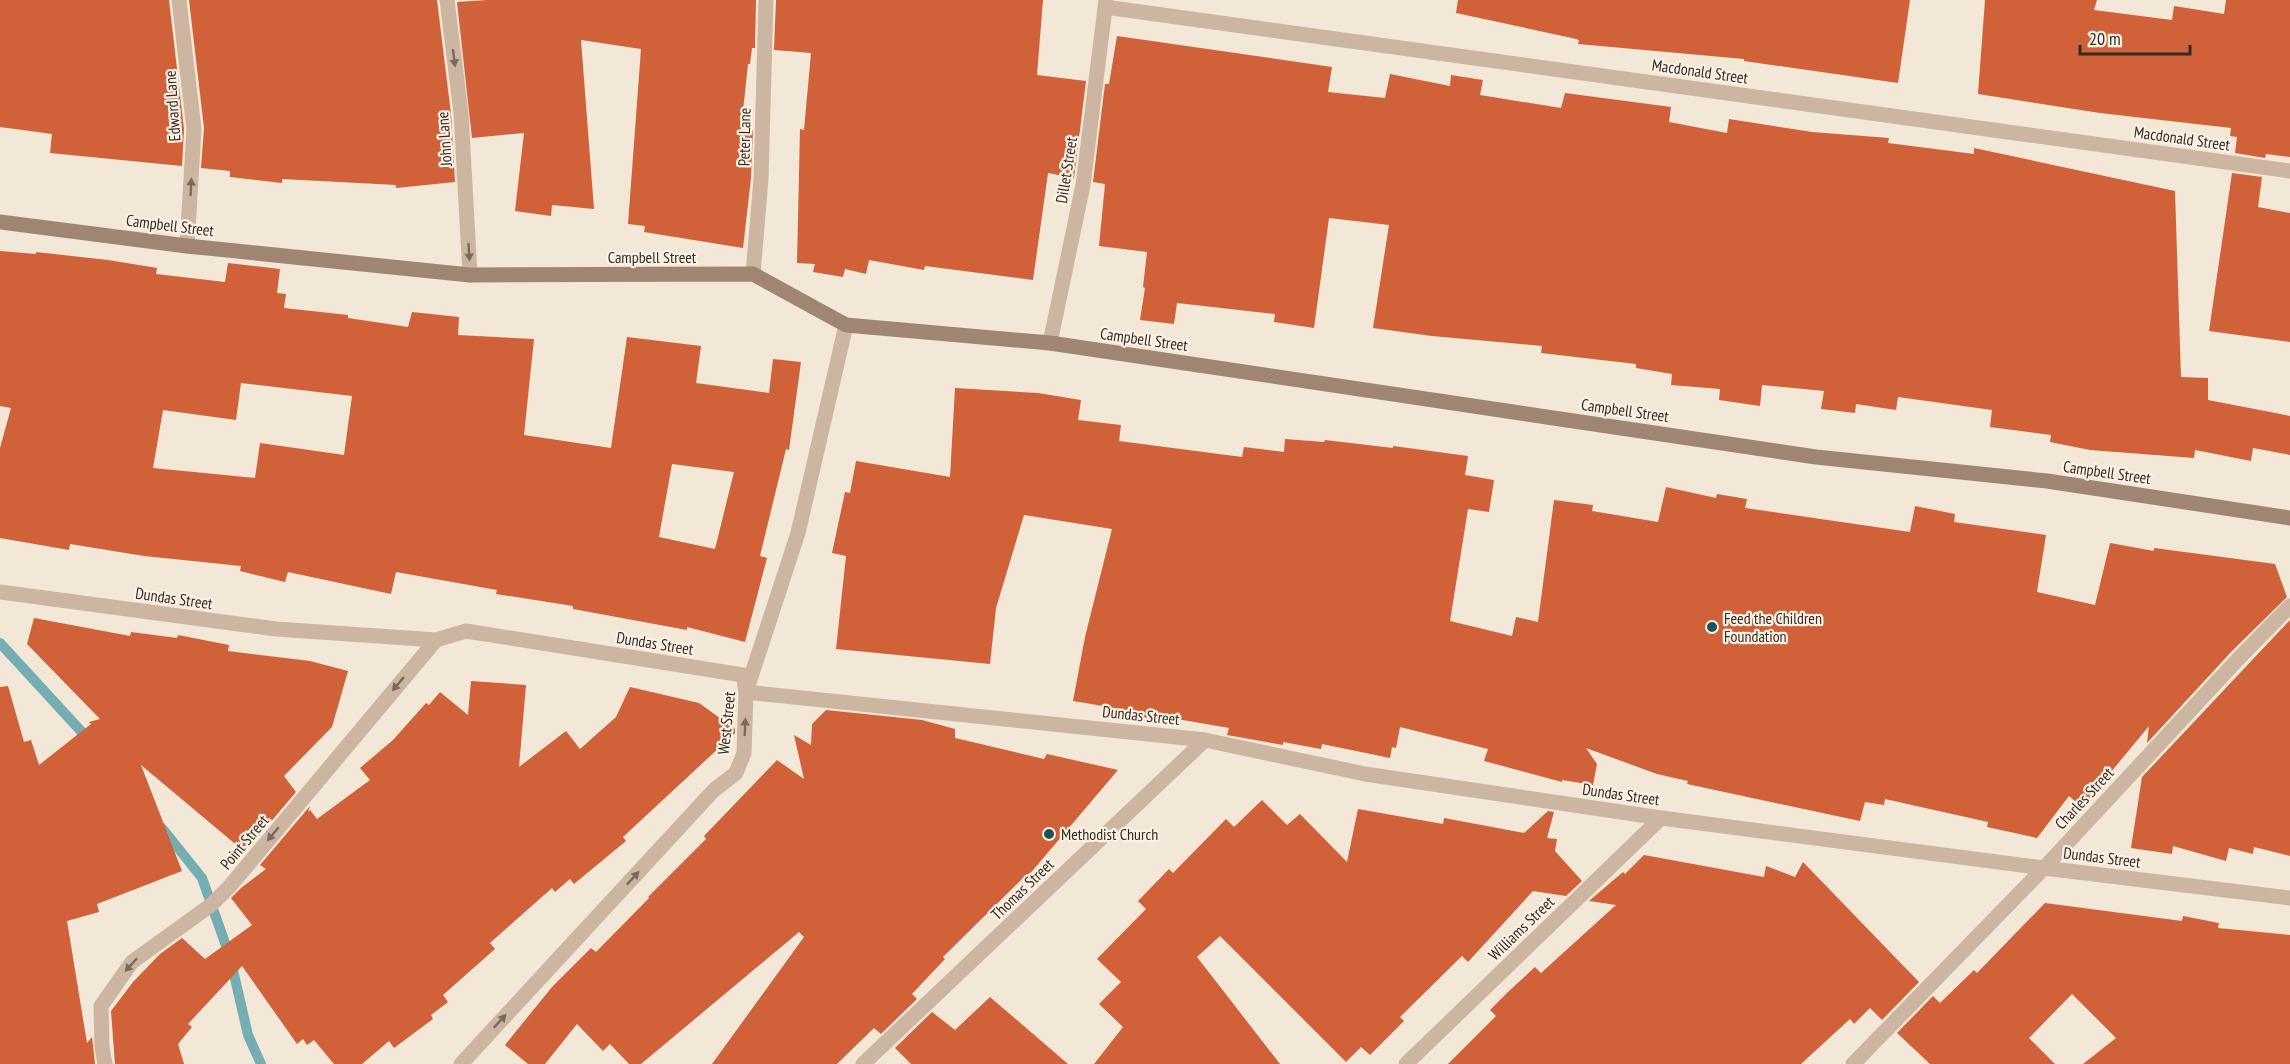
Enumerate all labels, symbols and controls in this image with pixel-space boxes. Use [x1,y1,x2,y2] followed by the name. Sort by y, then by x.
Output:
[2080,18,2190,56] scale bar
[2089,27,2121,50] text: 20 m
[449,49,459,68] one-way arrow
[1651,54,1750,88] street label: Macdonald Street
[160,70,184,142] street label: Edward Lane
[733,108,755,166] street label: Peter Lane
[432,111,456,168] street label: John Lane
[2133,121,2232,155] street label: Macdonald Street
[1051,135,1081,205] street label: Dillet Street
[186,178,195,197] one-way arrow
[125,210,216,240] street label: Campbell Street
[464,243,473,262] one-way arrow
[608,247,697,267] street label: Campbell Street
[1099,323,1190,355] street label: Campbell Street
[1580,394,1671,426] street label: Campbell Street
[2062,456,2153,488] street label: Campbell Street
[134,583,214,613] street label: Dundas Street
[1724,608,1822,646] place label: Feed the Children Foundation
[1705,620,1719,634] marker: Feed the Children Foundation
[615,627,695,659] street label: Dundas Street
[392,676,405,692] one-way arrow
[713,690,739,755] street label: West Street
[1101,701,1181,729] street label: Dundas Street
[740,717,749,736] one-way arrow
[2050,762,2118,833] street label: Charles Street
[1581,779,1661,809] street label: Dundas Street
[215,810,273,873] street label: Point Street
[1061,824,1158,844] place label: Methodist Church
[267,826,280,842] one-way arrow
[1042,827,1056,841] marker: Methodist Church
[2062,842,2142,872] street label: Dundas Street
[986,854,1058,924] street label: Thomas Street
[626,870,640,885] one-way arrow
[1484,891,1559,964] street label: Williams Street
[124,958,138,973] one-way arrow
[493,1014,507,1028] one-way arrow

